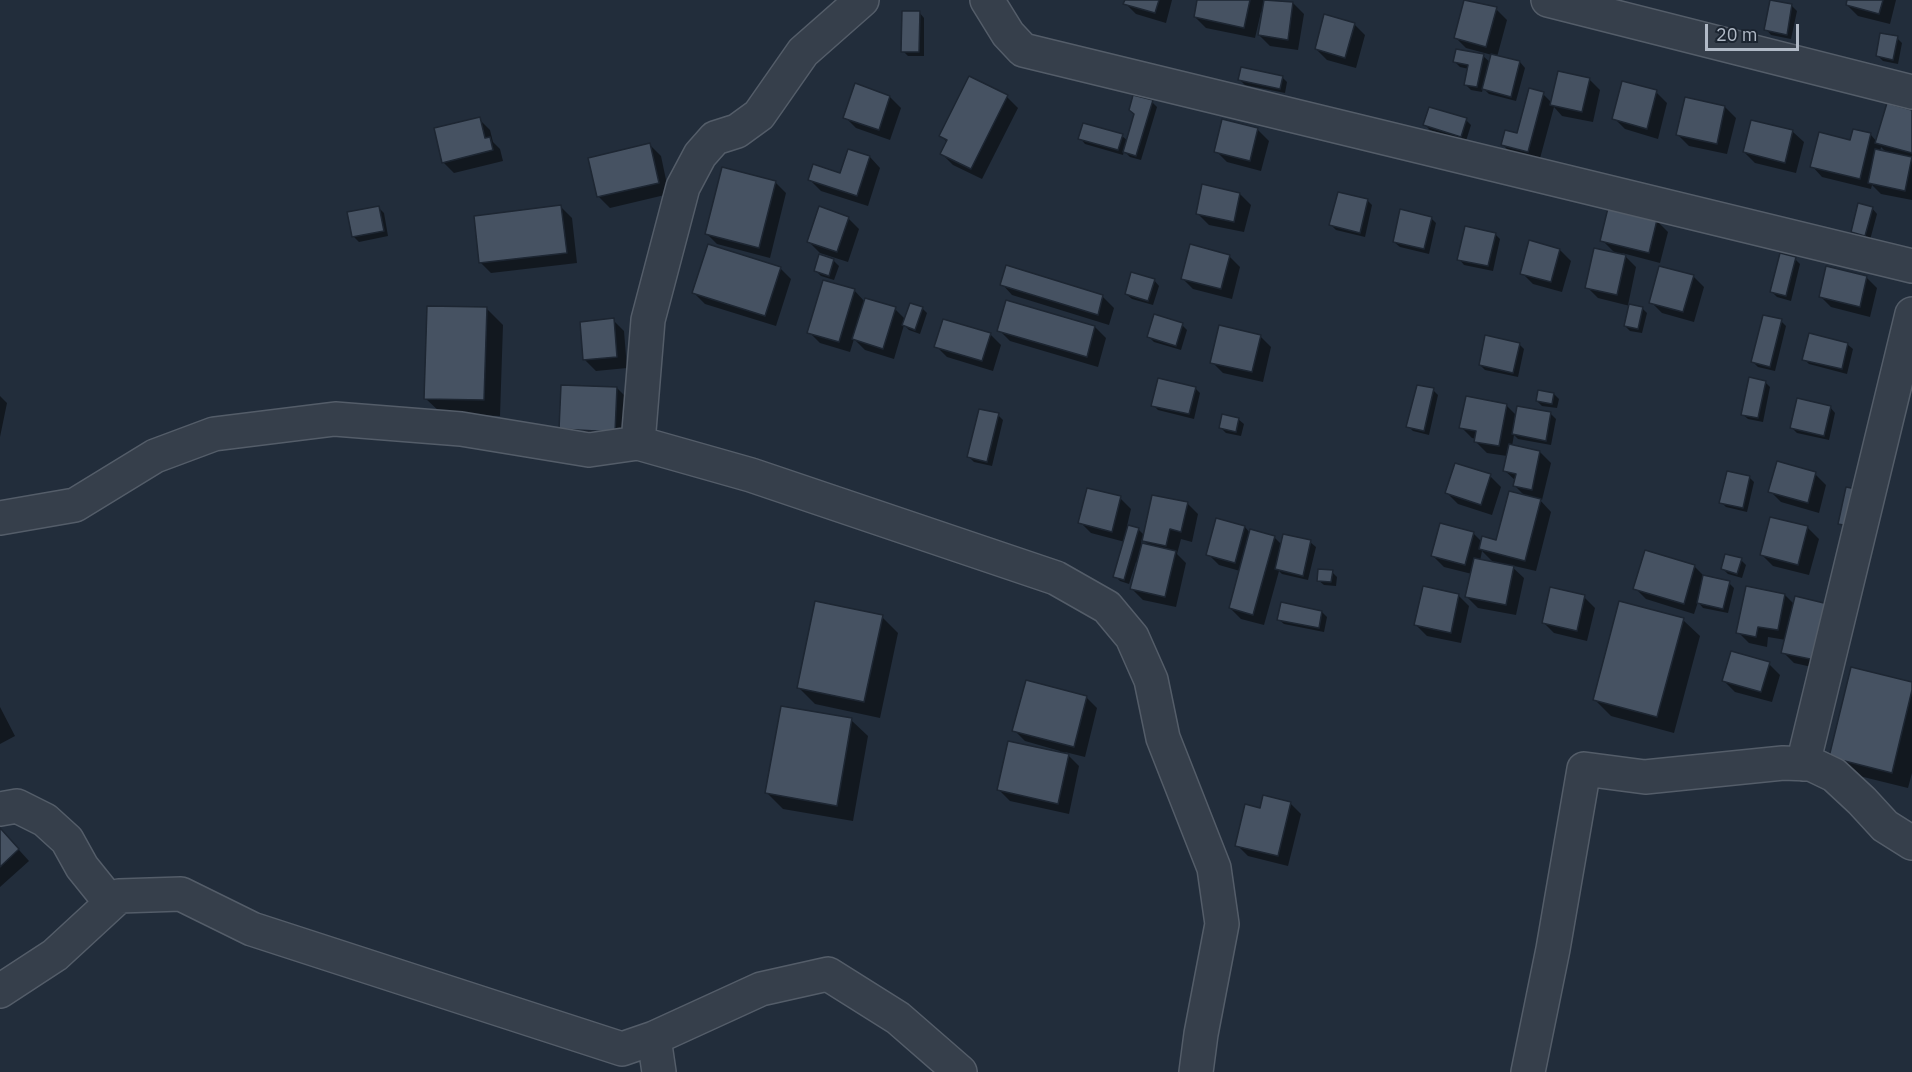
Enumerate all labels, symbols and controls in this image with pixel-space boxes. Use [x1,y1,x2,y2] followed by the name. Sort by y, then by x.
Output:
[1708,12,1802,50] scale bar
[1716,23,1758,46] text: 20 m

